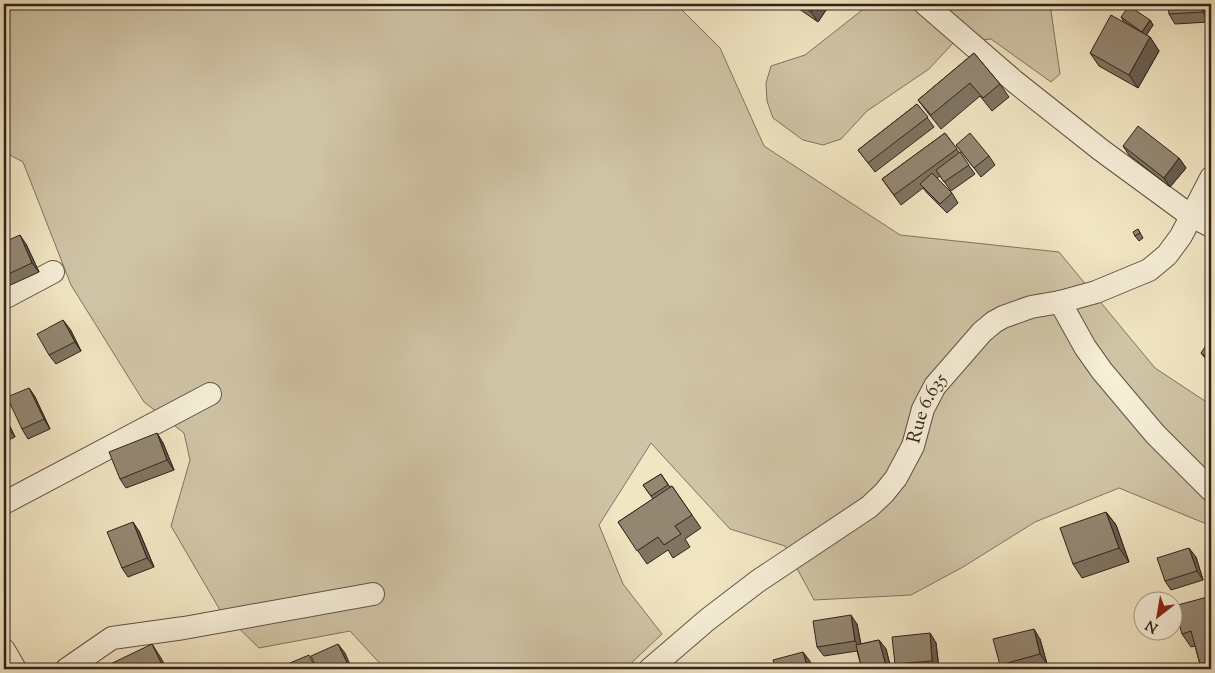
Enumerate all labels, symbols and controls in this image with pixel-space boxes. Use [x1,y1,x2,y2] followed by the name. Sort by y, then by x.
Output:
[901,367,954,446] street label: Rue 6.635
[1132,590,1182,640] north arrow
[1142,614,1162,637] text: N

